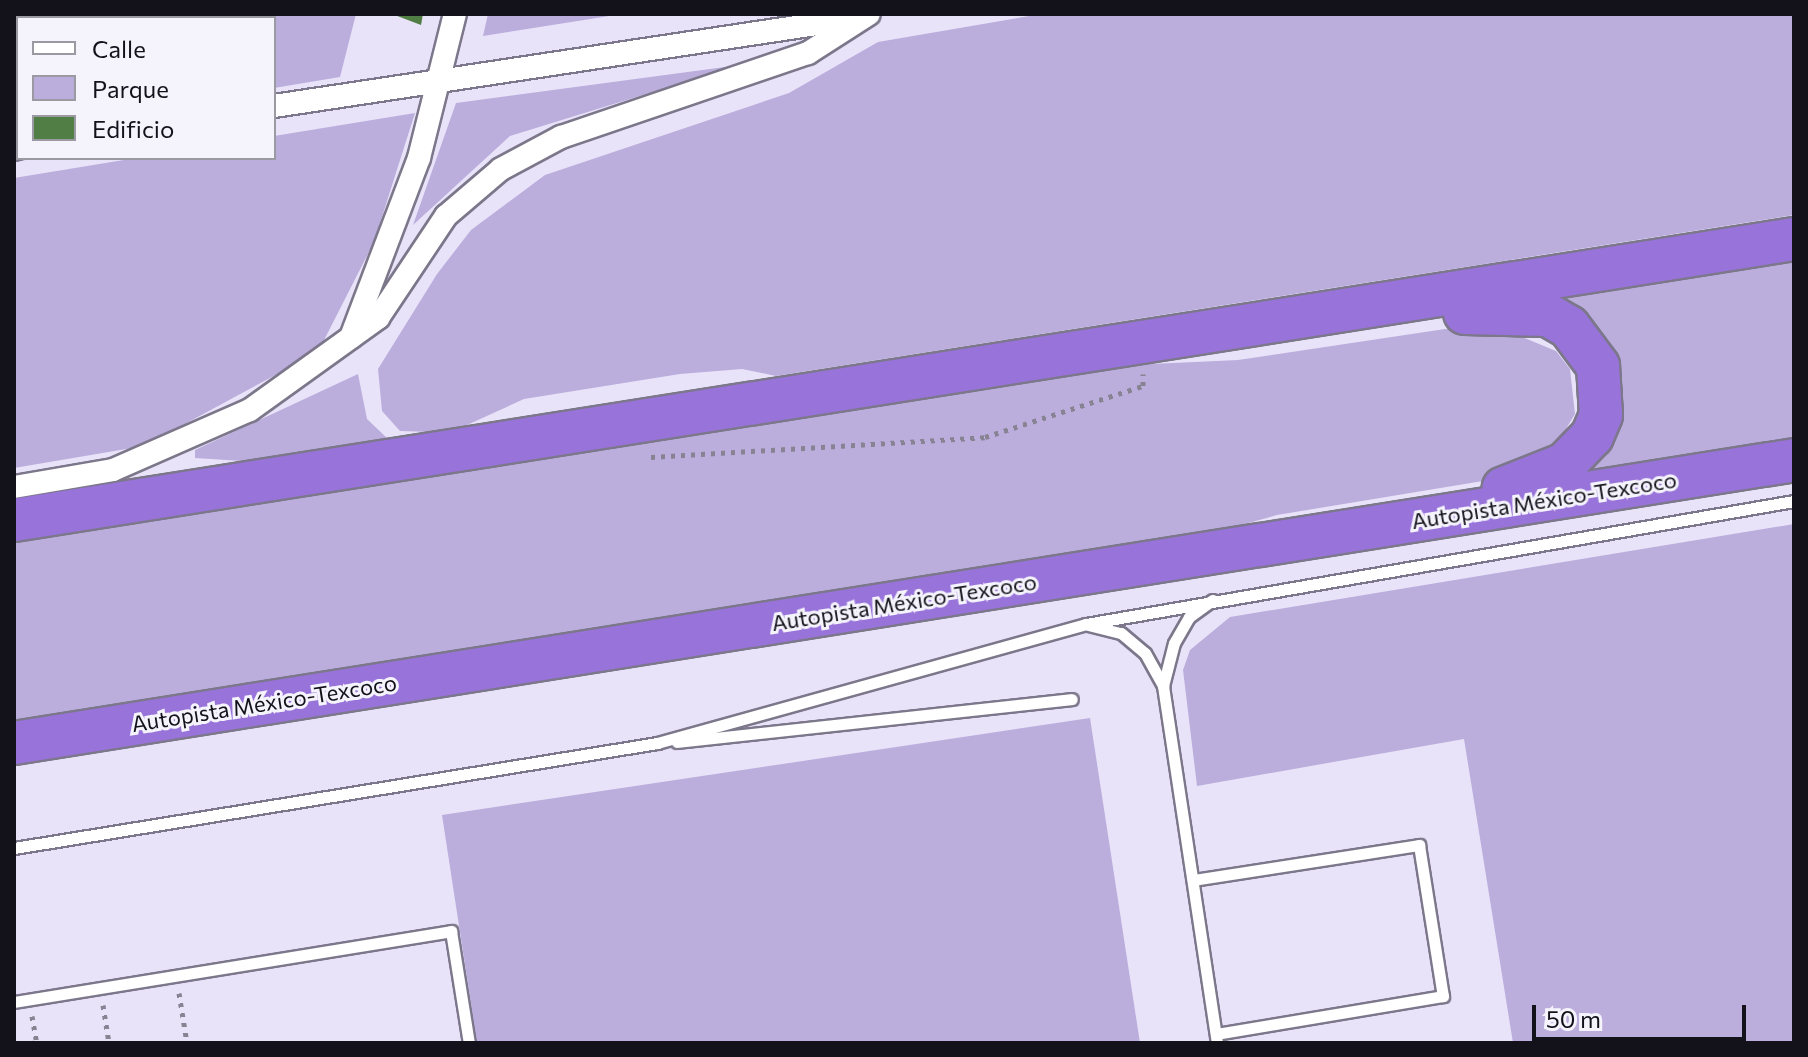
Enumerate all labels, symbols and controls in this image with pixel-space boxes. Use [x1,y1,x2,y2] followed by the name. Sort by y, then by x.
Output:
[16,16,276,160] legend
[92,34,146,63] text: Calle
[92,74,169,103] text: Parque
[92,114,174,143] text: Edificio
[1410,466,1678,534] street label: Autopista México-Texcoco
[770,568,1038,636] street label: Autopista México-Texcoco
[130,669,398,737] street label: Autopista México-Texcoco
[1536,989,1750,1039] scale bar
[1546,1004,1601,1033] text: 50 m

